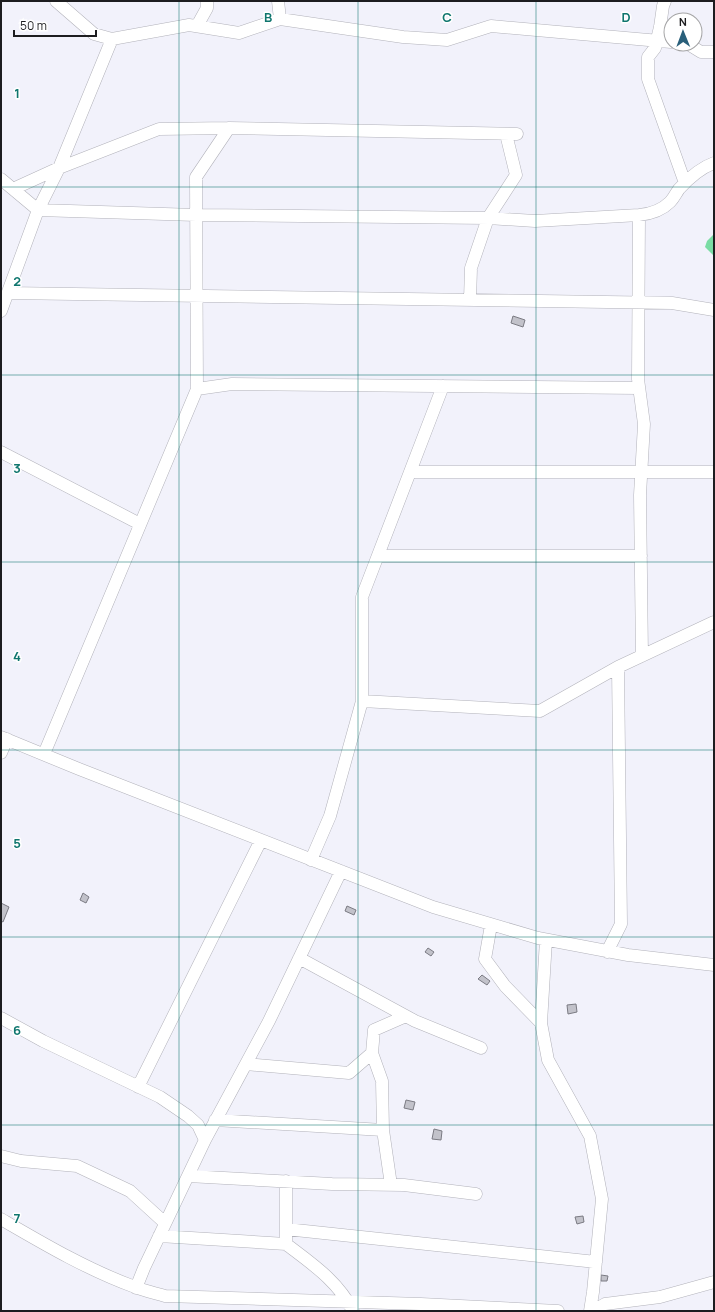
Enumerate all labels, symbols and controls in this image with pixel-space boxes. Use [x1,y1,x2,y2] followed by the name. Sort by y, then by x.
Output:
[264,8,272,26] text: B
[442,8,452,26] text: C
[621,8,631,26] text: D
[14,12,96,38] scale bar
[663,12,703,52] north arrow
[679,14,687,29] text: N
[20,17,47,34] text: 50 m
[14,84,20,102] text: 1
[13,272,21,290] text: 2
[13,459,21,477] text: 3
[13,647,21,665] text: 4
[13,834,21,852] text: 5
[13,1021,21,1039] text: 6
[14,1209,21,1227] text: 7

